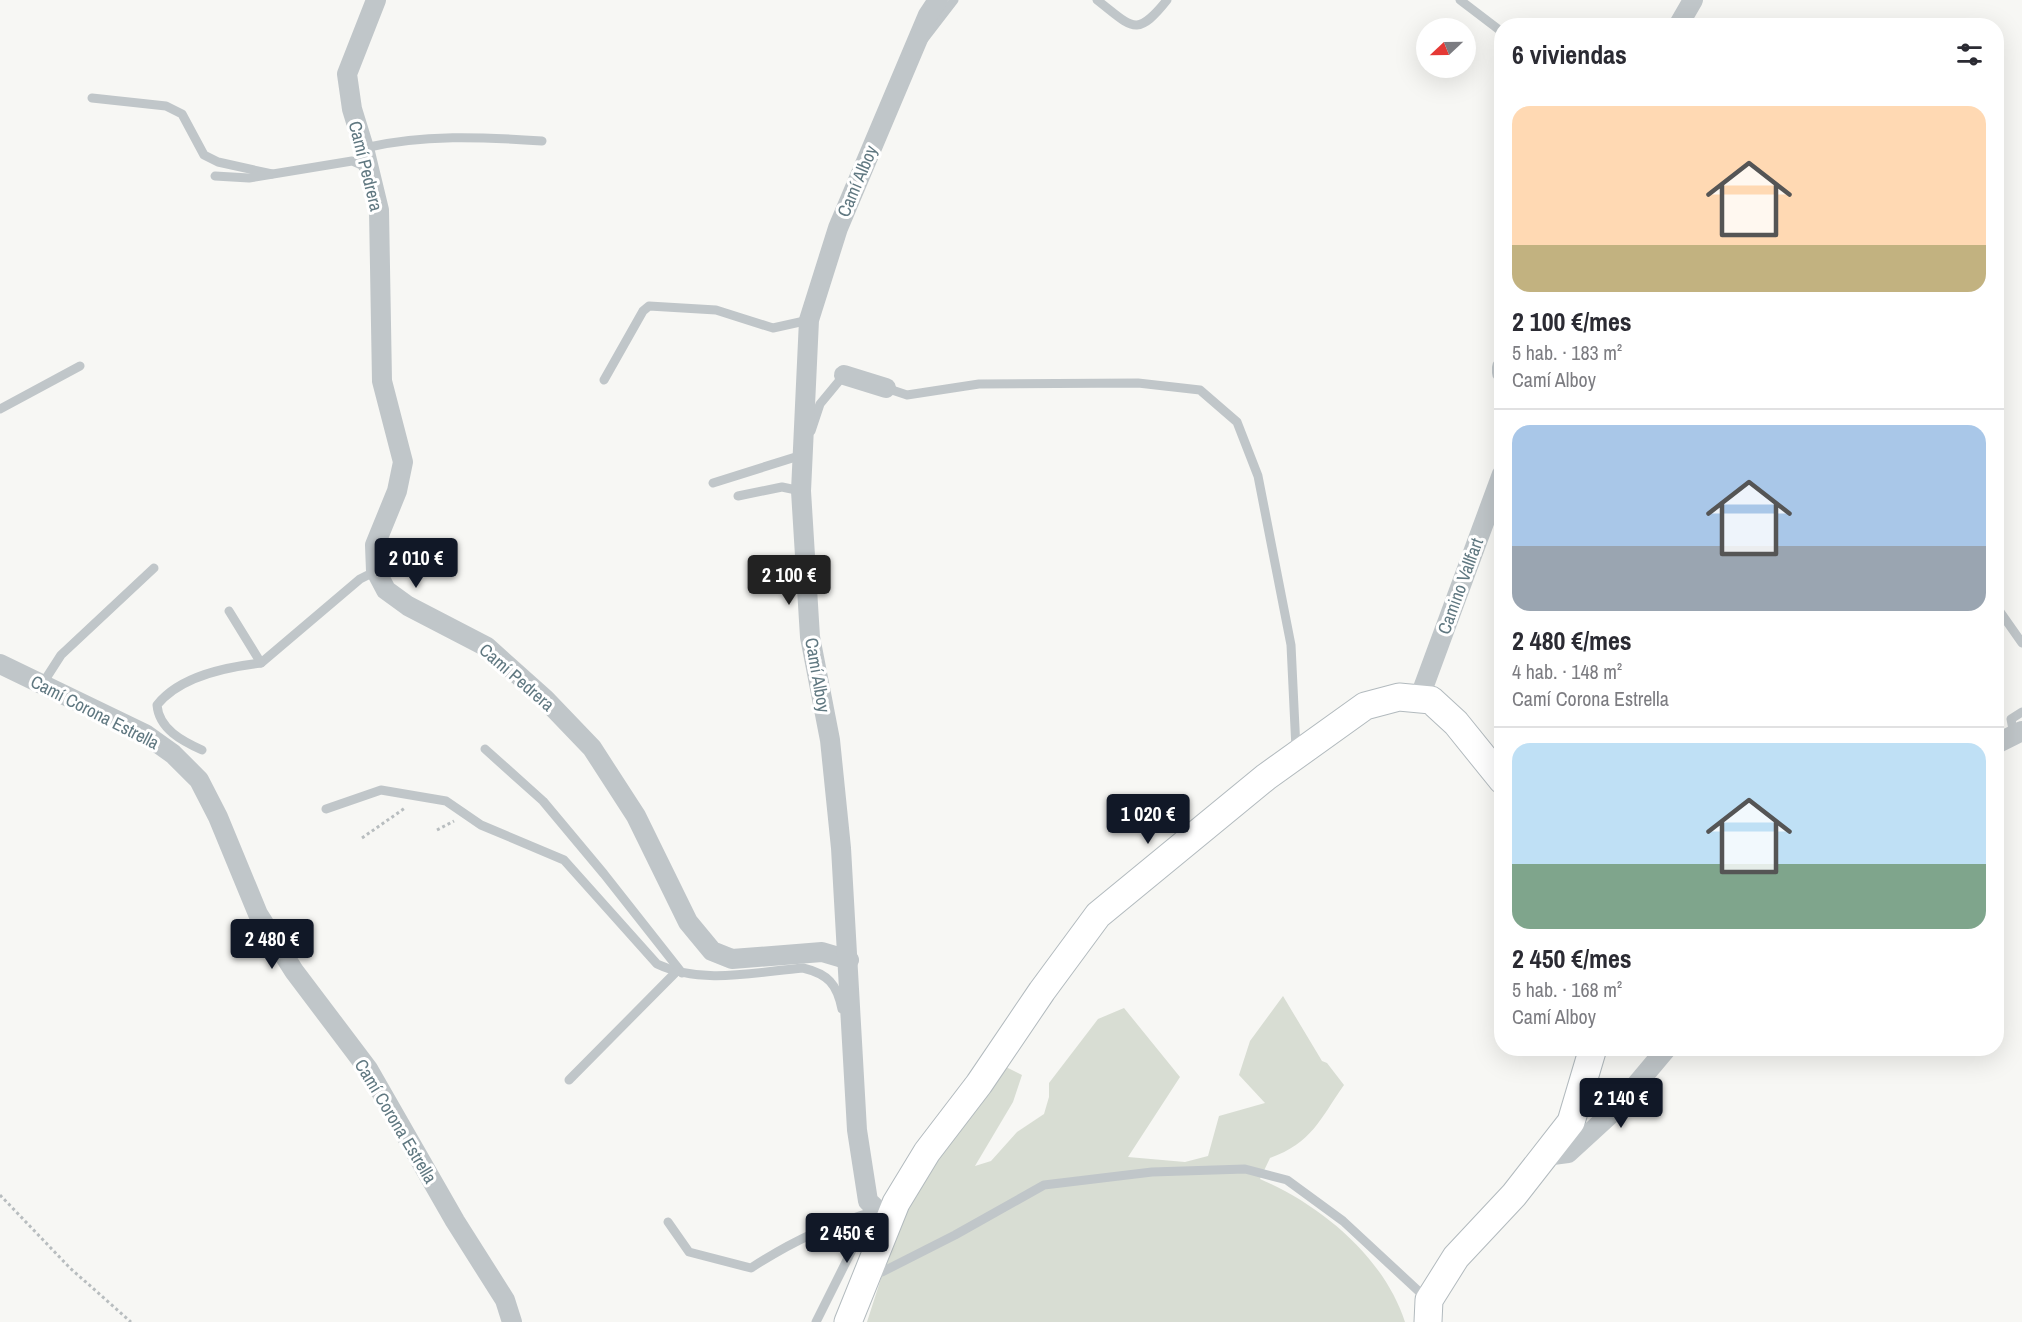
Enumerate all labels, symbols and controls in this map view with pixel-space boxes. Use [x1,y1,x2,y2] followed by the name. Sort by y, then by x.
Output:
[1416,18,1476,78] north arrow
[1416,18,1476,78] map controls
[1512,37,1627,72] text: 6 viviendas
[1953,38,1986,71] icon: filters
[343,118,389,214] street label: Camí Pedrera
[831,141,883,221] street label: Camí Alboy
[1695,145,1803,253] icon: home
[1512,304,1632,339] text: 2 100 €/mes
[1512,339,1622,366] text: 5 hab. · 183 m²
[1512,366,1596,393] text: Camí Alboy
[1695,464,1803,572] icon: home
[1431,534,1489,638] street label: Camino Vallfart
[361,538,471,589] pin: 2 010 €
[389,544,443,571] text: 2 010 €
[734,555,844,606] pin: 2 100 €
[762,561,816,588] text: 2 100 €
[1512,623,1632,658] text: 2 480 €/mes
[799,636,837,715] street label: Camí Alboy
[474,637,560,717] street label: Camí Pedrera
[1512,658,1622,685] text: 4 hab. · 148 m²
[26,669,164,755] street label: Camí Corona Estrella
[1512,685,1669,712] text: Camí Corona Estrella
[1695,782,1803,890] icon: home
[1093,794,1203,845] pin: 1 020 €
[1121,800,1175,827] text: 1 020 €
[217,919,327,970] pin: 2 480 €
[245,925,299,952] text: 2 480 €
[1512,941,1632,976] text: 2 450 €/mes
[1512,976,1622,1003] text: 5 hab. · 168 m²
[1512,1003,1596,1030] text: Camí Alboy
[349,1054,443,1188] street label: Camí Corona Estrella
[1566,1078,1676,1129] pin: 2 140 €
[1594,1084,1648,1111] text: 2 140 €
[792,1213,902,1264] pin: 2 450 €
[820,1219,874,1246] text: 2 450 €

